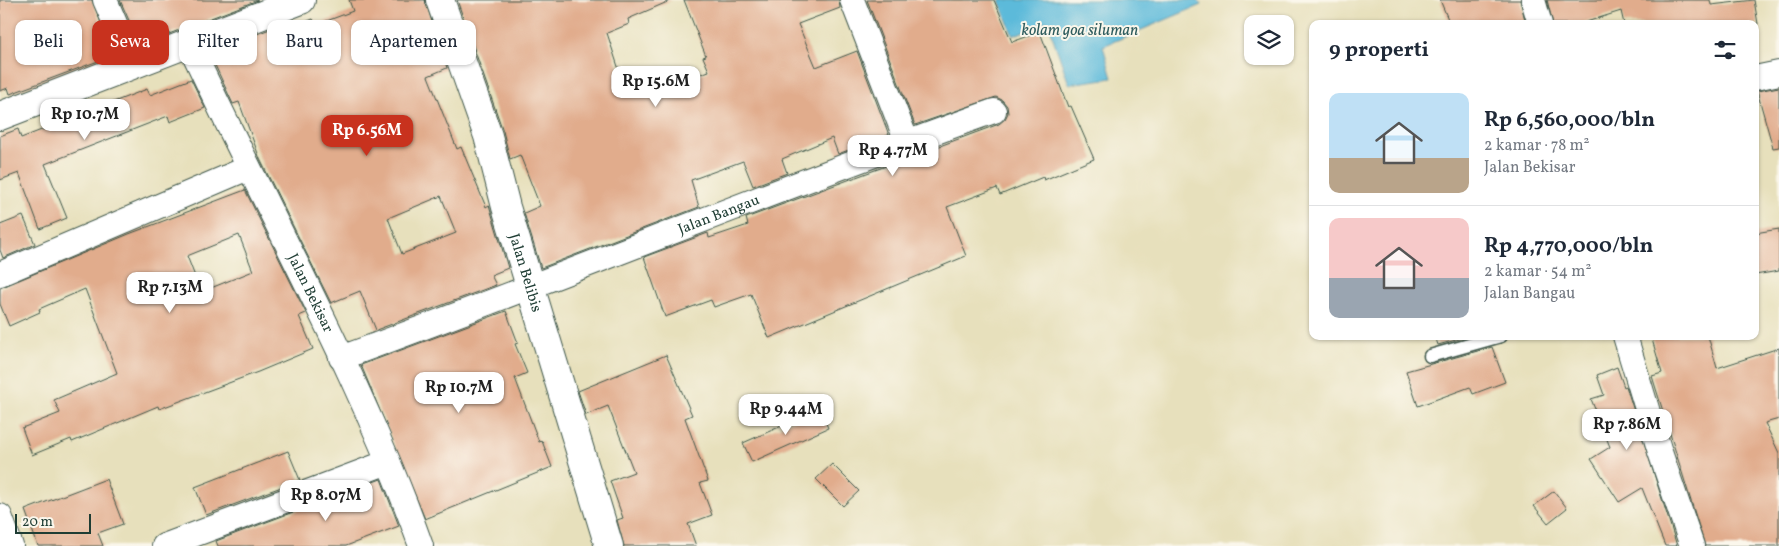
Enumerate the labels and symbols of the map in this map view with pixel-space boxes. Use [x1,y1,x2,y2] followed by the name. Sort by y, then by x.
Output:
[1022,20,1138,42] water label: kolam goa siluman
[604,66,708,108] pin: Rp 15.6M
[33,98,137,141] pin: Rp 10.7M
[315,114,419,157] pin: Rp 6.56M
[841,134,945,177] pin: Rp 4.77M
[675,190,763,241] street label: Jalan Bangau
[503,231,546,315] street label: Jalan Belibis
[281,250,338,337] street label: Jalan Bekisar
[118,272,222,314] pin: Rp 7.13M
[407,372,511,414] pin: Rp 10.7M
[734,394,838,436] pin: Rp 9.44M
[1575,408,1679,451] pin: Rp 7.86M
[274,480,378,522] pin: Rp 8.07M
[15,511,91,534] scale bar

